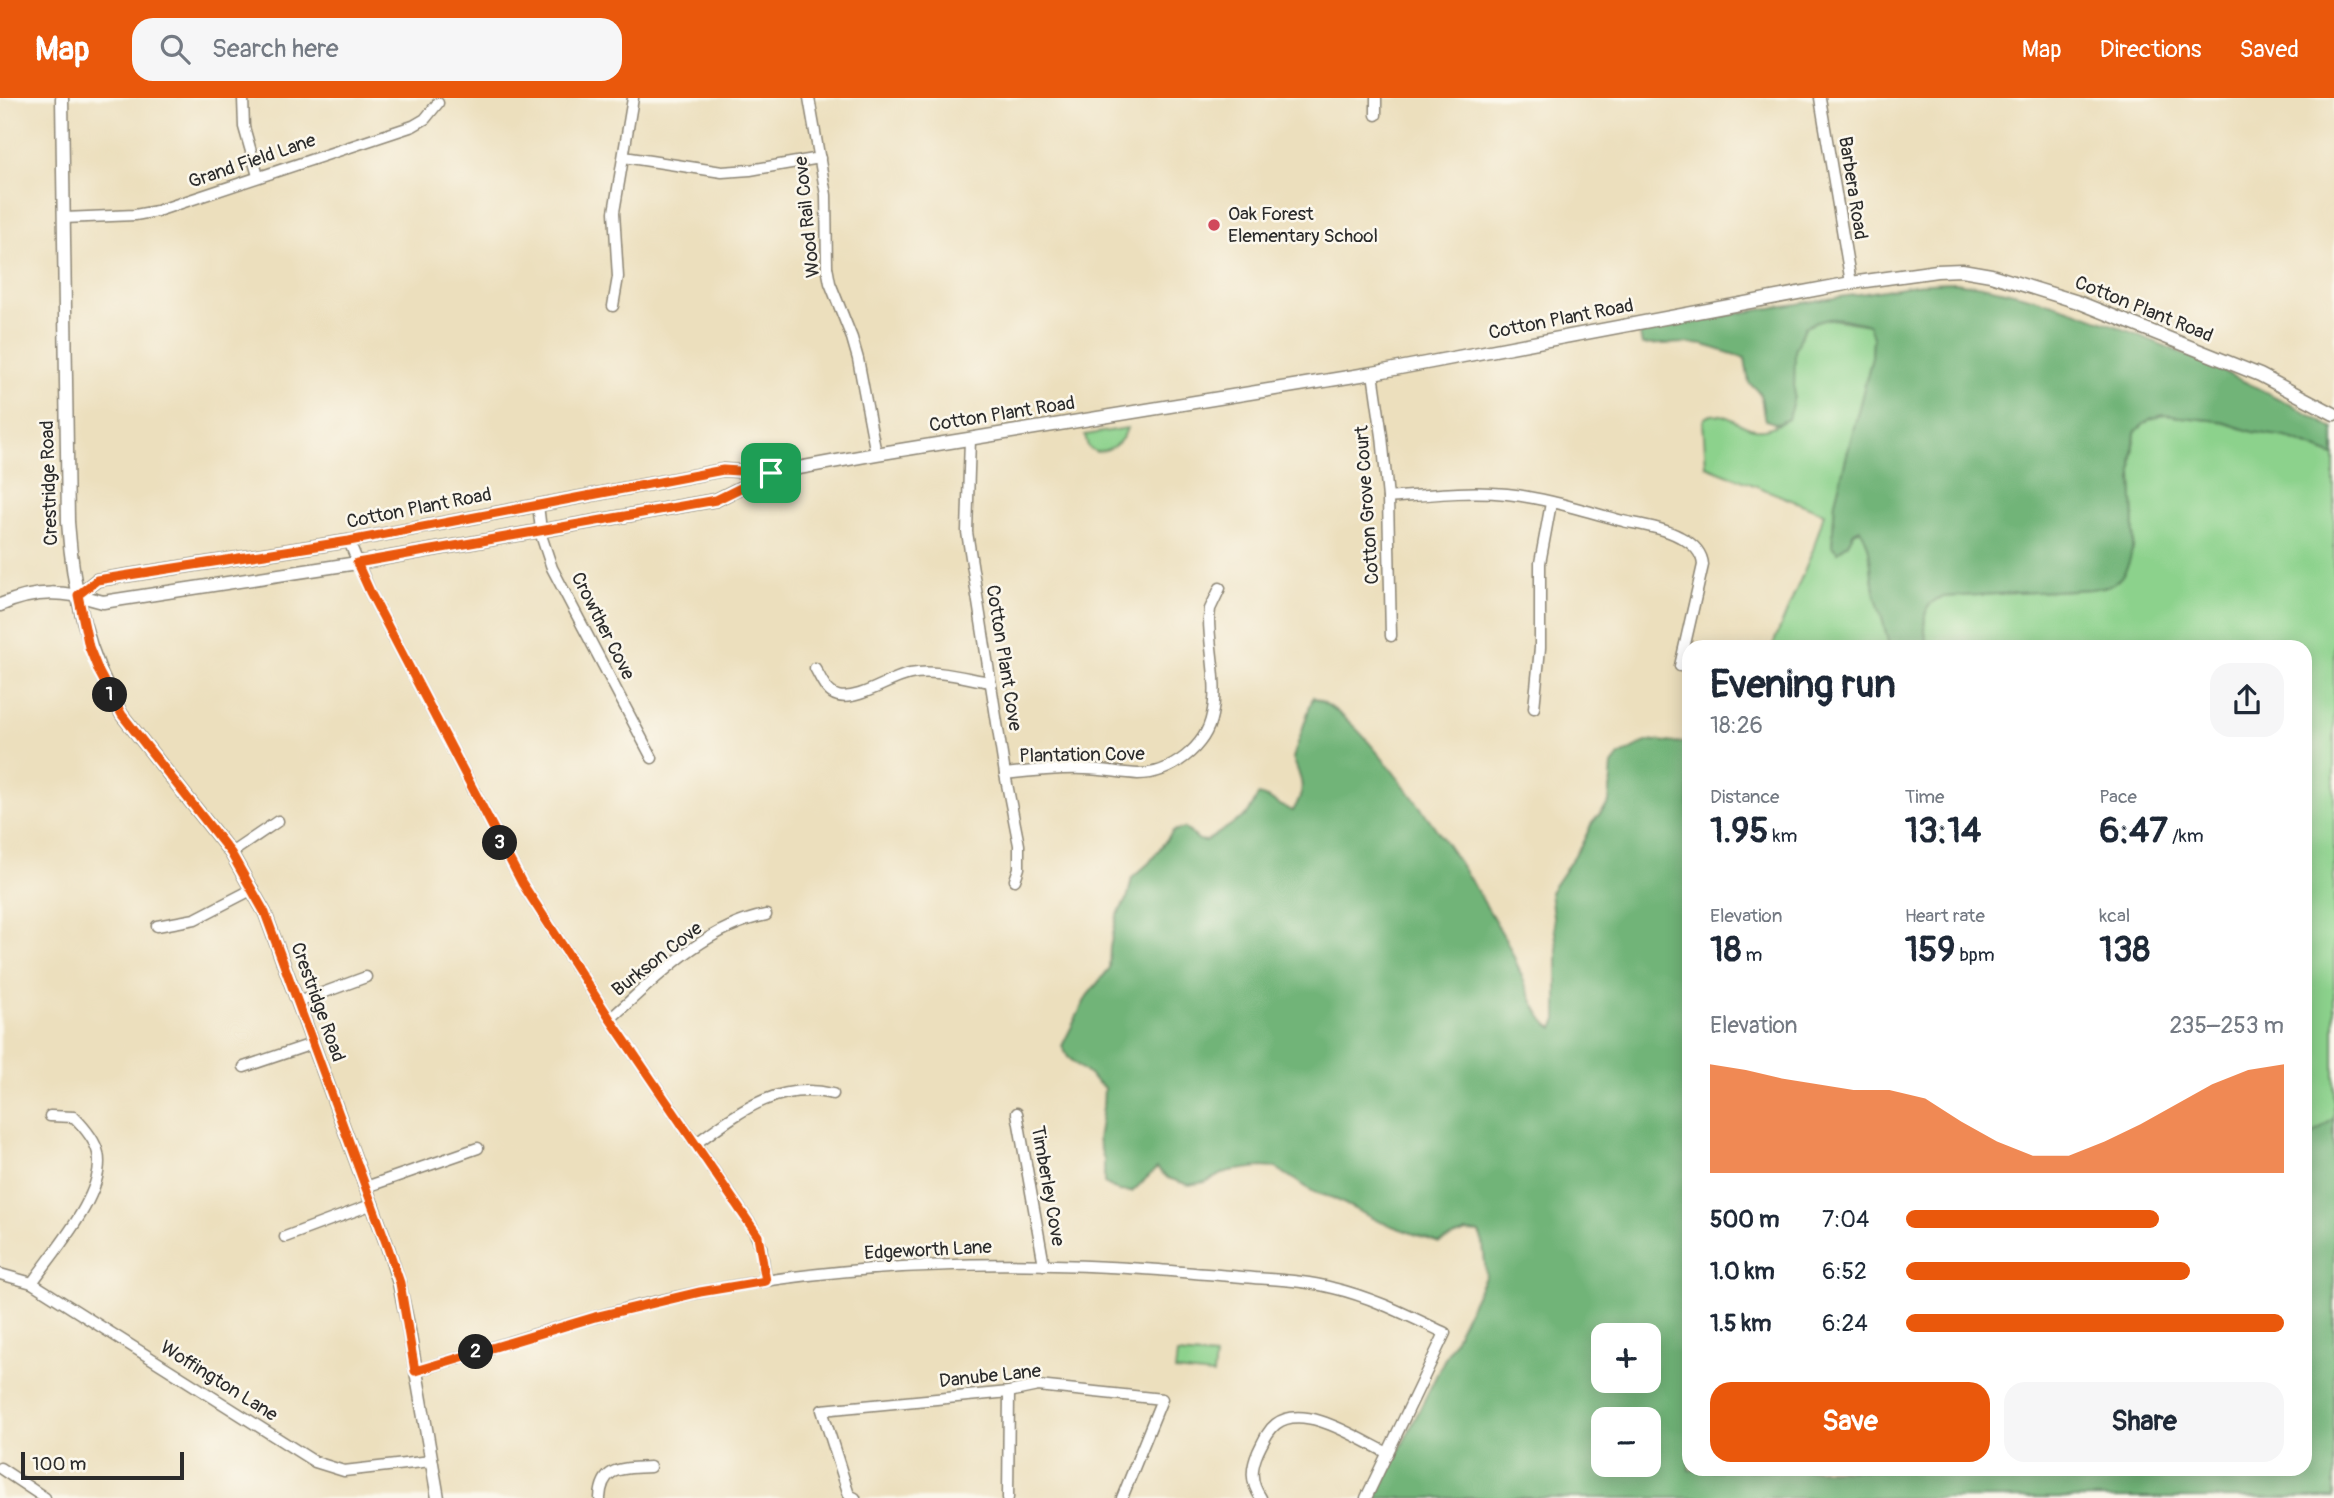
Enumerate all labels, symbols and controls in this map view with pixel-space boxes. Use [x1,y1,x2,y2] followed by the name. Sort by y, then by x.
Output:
[132,18,622,81] search box
[35,29,90,70] text: Map
[156,30,194,68] icon: search
[212,33,339,65] text: Search here
[2022,35,2062,64] text: Map
[2100,35,2201,64] text: Directions
[2239,35,2299,64] text: Saved
[185,128,319,194] street label: Grand Field Lane
[1833,135,1873,241] street label: Barbera Road
[789,155,825,279] street label: Wood Rail Cove
[1228,202,1378,248] place label: Oak Forest Elementary School
[1206,217,1222,233] marker: Oak Forest Elementary School
[2071,270,2217,348] street label: Cotton Plant Road
[1487,293,1635,345] street label: Cotton Plant Road
[927,391,1077,437] street label: Cotton Plant Road
[35,420,63,546] street label: Crestridge Road
[1349,424,1385,585] street label: Cotton Grove Court
[741,443,801,503] pin
[752,454,790,492] icon: arrive
[345,482,493,534] street label: Cotton Plant Road
[566,568,641,684] street label: Crowther Cove
[981,583,1027,733] street label: Cotton Plant Cove
[1710,661,1896,709] text: Evening run
[2210,663,2284,737] button: share
[92,678,128,712] pin: 1
[106,682,113,706] text: 1
[1710,711,1763,740] text: 18:26
[1019,742,1146,768] street label: Plantation Cove
[1710,785,1779,809] text: Distance
[1905,785,1944,809] text: Time
[2099,785,2137,809] text: Pace
[1710,809,1768,853] text: 1.95
[1905,809,1981,853] text: 13:14
[2099,809,2168,853] text: 6:47
[1768,824,1797,848] text: km
[2168,824,2204,848] text: /km
[482,826,518,860] pin: 3
[494,830,505,854] text: 3
[1710,904,1782,928] text: Elevation
[1905,904,1985,928] text: Heart rate
[2099,904,2130,928] text: kcal
[607,916,708,1002] street label: Burkson Cove
[1710,928,1741,972] text: 18
[1905,928,1955,972] text: 159
[2099,928,2150,972] text: 138
[285,939,351,1065] street label: Crestridge Road
[1741,943,1762,967] text: m
[1955,943,1995,967] text: bpm
[1710,1011,1798,1040] text: Elevation
[2169,1011,2284,1040] text: 235–253 m
[1026,1124,1071,1249] street label: Timberley Cove
[1710,1205,1779,1234] text: 500 m
[1822,1205,1869,1234] text: 7:04
[864,1235,993,1265] street label: Edgeworth Lane
[1710,1257,1775,1286] text: 1.0 km
[1822,1257,1867,1286] text: 6:52
[1710,1309,1772,1338] text: 1.5 km
[1822,1309,1868,1338] text: 6:24
[1591,1323,1661,1477] map controls
[1591,1323,1661,1393] button: +
[458,1334,494,1370] pin: 2
[156,1335,283,1427] street label: Woffington Lane
[470,1339,481,1363] text: 2
[938,1359,1043,1393] street label: Danube Lane
[1710,1382,1990,1462] button: Save
[2004,1382,2284,1462] button: Share
[1591,1407,1661,1477] button: −
[21,1449,184,1481] scale bar
[32,1452,86,1476] text: 100 m

